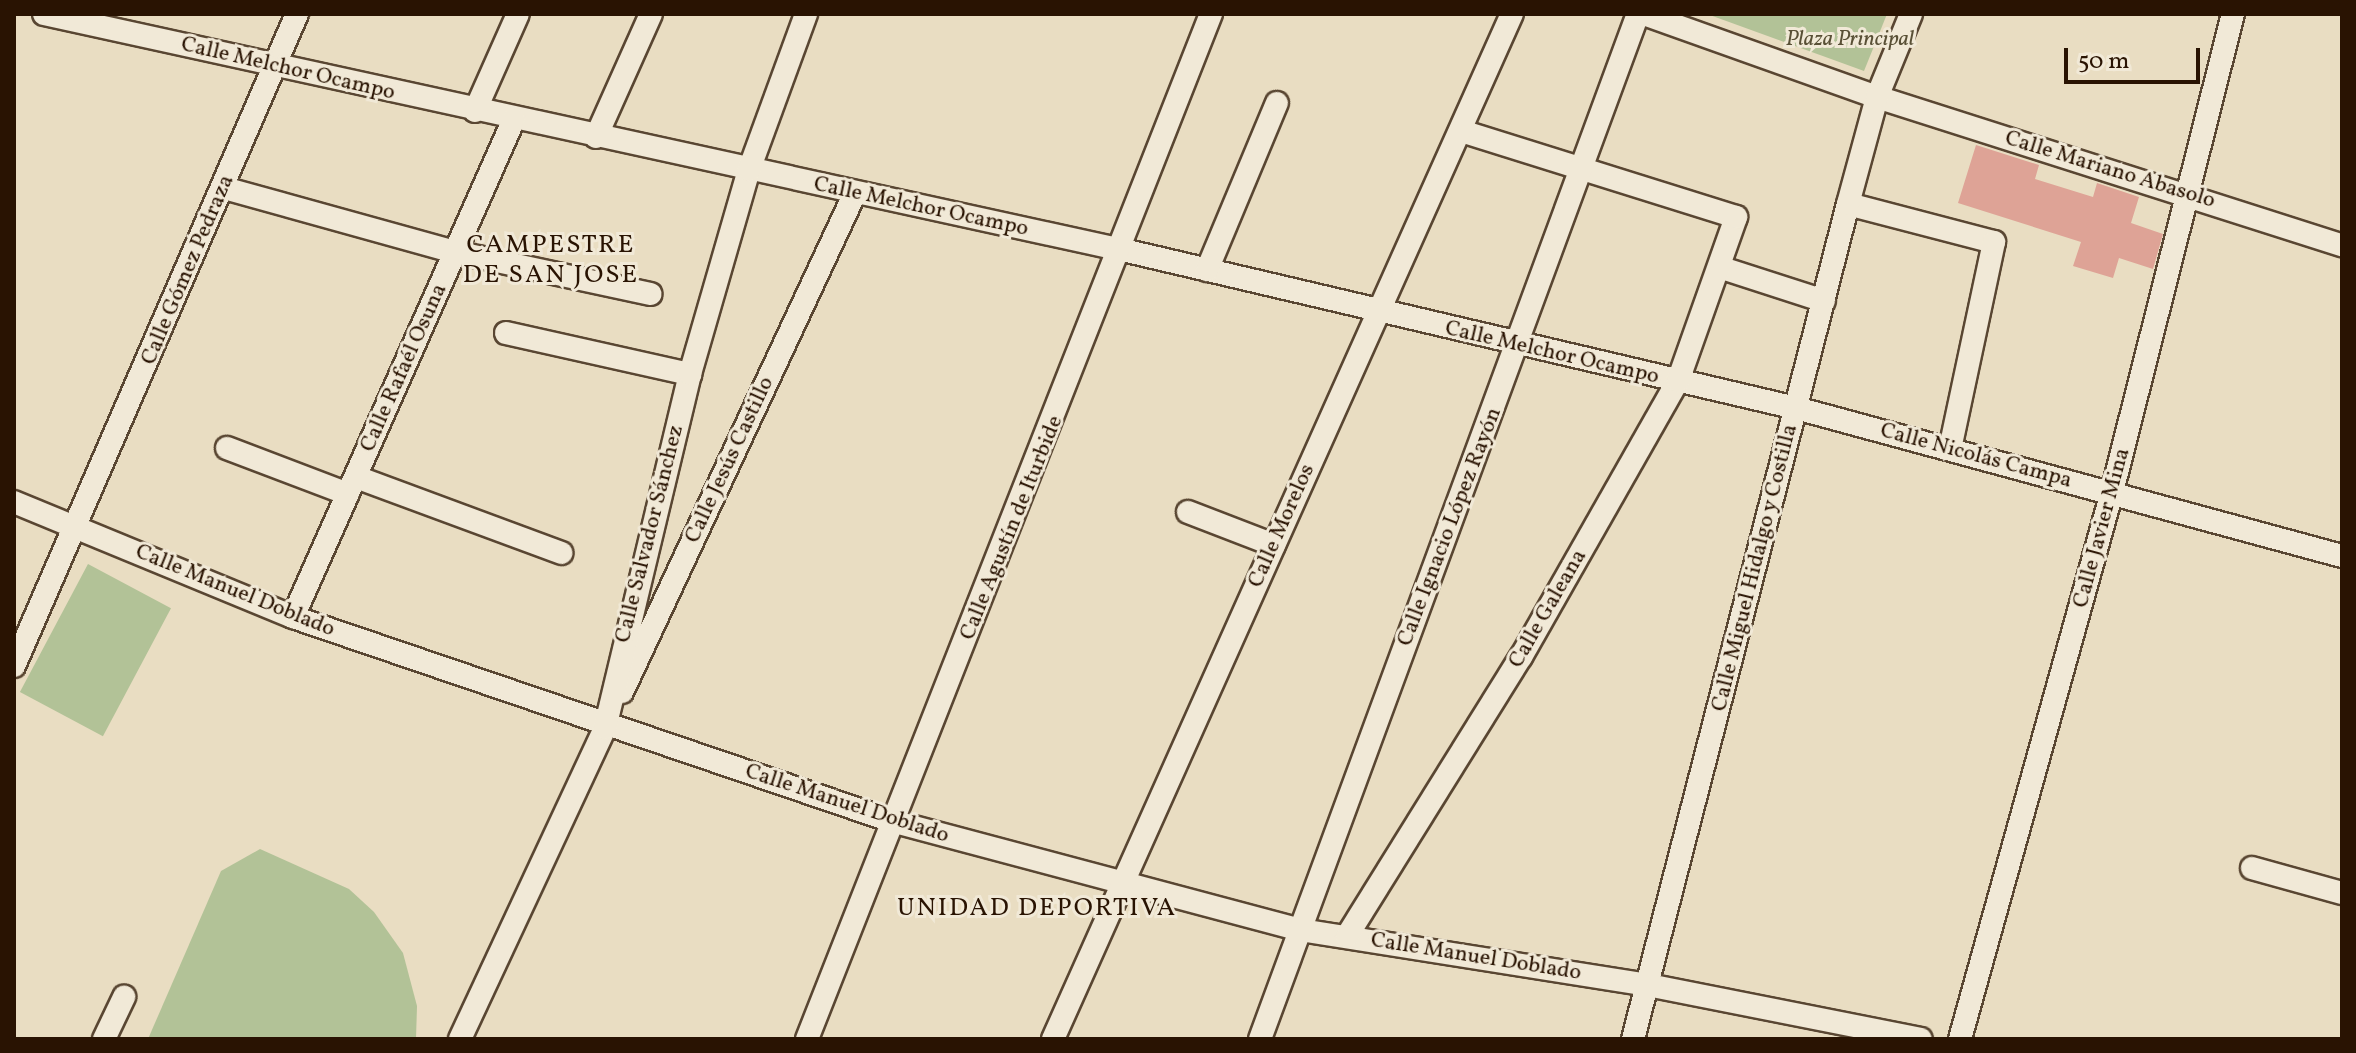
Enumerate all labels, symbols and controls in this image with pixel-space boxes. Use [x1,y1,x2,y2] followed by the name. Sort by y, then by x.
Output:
[1786,27,1914,53] park label: Plaza Principal
[178,32,398,106] street label: Calle Melchor Ocampo
[2068,32,2204,82] scale bar
[2078,45,2130,79] text: 50 m
[2002,125,2218,215] street label: Calle Mariano Abasolo
[136,171,240,369] street label: Calle Gómez Pedraza
[811,171,1031,243] street label: Calle Melchor Ocampo
[463,230,639,292] district label: CAMPESTRE DE SAN JOSE
[355,280,453,456] street label: Calle Rafaél Osuna
[1442,316,1662,390] street label: Calle Melchor Ocampo
[680,373,780,547] street label: Calle Jesús Castillo
[1392,404,1508,650] street label: Calle Ignacio López Rayón
[955,412,1069,644] street label: Calle Agustín de Iturbide
[1877,418,2075,494] street label: Calle Nicolás Campa
[1706,421,1804,715] street label: Calle Miguel Hidalgo y Costilla
[610,422,690,646] street label: Calle Salvador Sánchez
[2068,445,2136,611] street label: Calle Javier Mina
[1243,460,1321,592] street label: Calle Morelos
[131,539,339,643] street label: Calle Manuel Doblado
[1503,545,1593,673] street label: Calle Galeana
[742,759,952,849] street label: Calle Manuel Doblado
[897,893,1177,925] district label: UNIDAD DEPORTIVA
[1369,927,1583,987] street label: Calle Manuel Doblado

